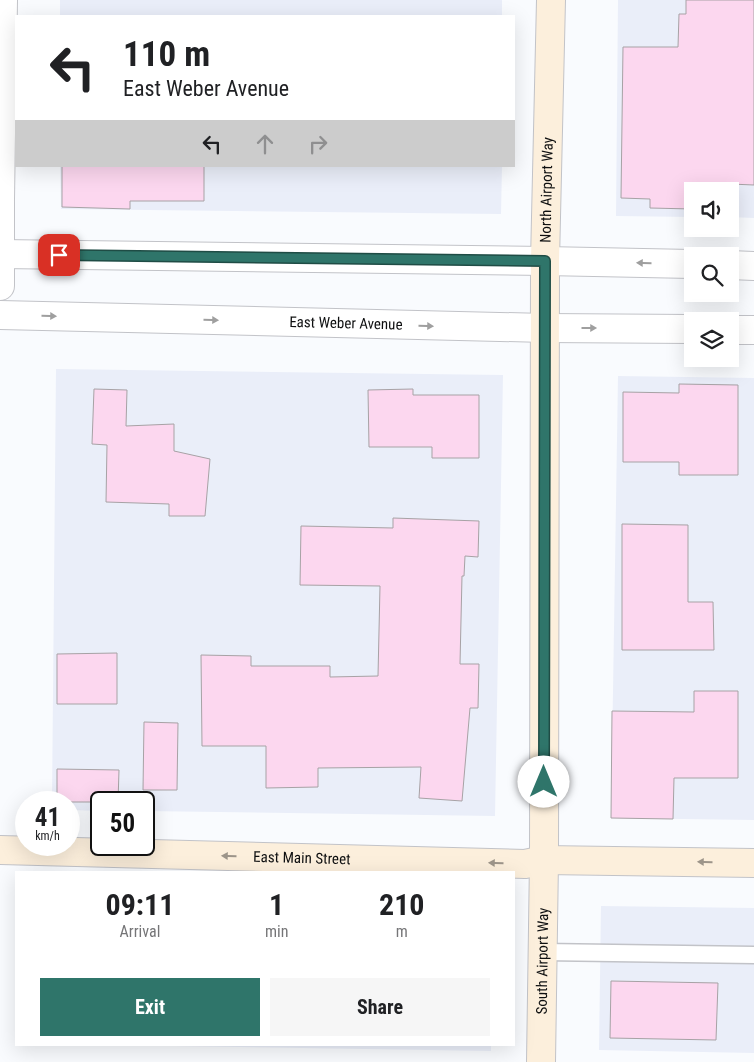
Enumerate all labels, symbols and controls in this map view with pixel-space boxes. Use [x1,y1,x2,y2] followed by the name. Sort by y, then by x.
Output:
[123,34,210,75] text: 110 m
[40,35,105,100] icon: left
[123,76,289,101] text: East Weber Avenue
[198,130,226,158] icon: left
[251,130,279,158] icon: ahead
[304,130,332,158] icon: right
[536,137,557,243] street label: North Airport Way
[684,182,739,367] map controls
[684,182,739,237] button: sound
[38,234,80,276] pin
[45,241,73,269] icon: arrive
[684,247,739,302] button: search
[636,259,652,267] one-way arrow
[684,312,739,367] button: layers
[41,313,57,321] one-way arrow
[289,313,403,334] street label: East Weber Avenue
[203,317,219,325] one-way arrow
[418,322,434,330] one-way arrow
[581,325,597,333] one-way arrow
[517,755,569,807] position arrow
[90,791,155,856] speed limit sign: 50
[35,803,60,832] text: 41
[35,829,60,843] text: km/h
[253,848,351,868] street label: East Main Street
[220,852,236,860] one-way arrow
[697,858,713,866] one-way arrow
[488,859,504,867] one-way arrow
[106,887,174,922] text: 09:11
[269,887,284,922] text: 1
[379,887,424,922] text: 210
[533,908,552,1014] street label: South Airport Way
[120,922,160,941] text: Arrival
[265,922,288,941] text: min
[396,922,408,941] text: m
[40,978,260,1036] button: Exit
[270,978,490,1036] button: Share

